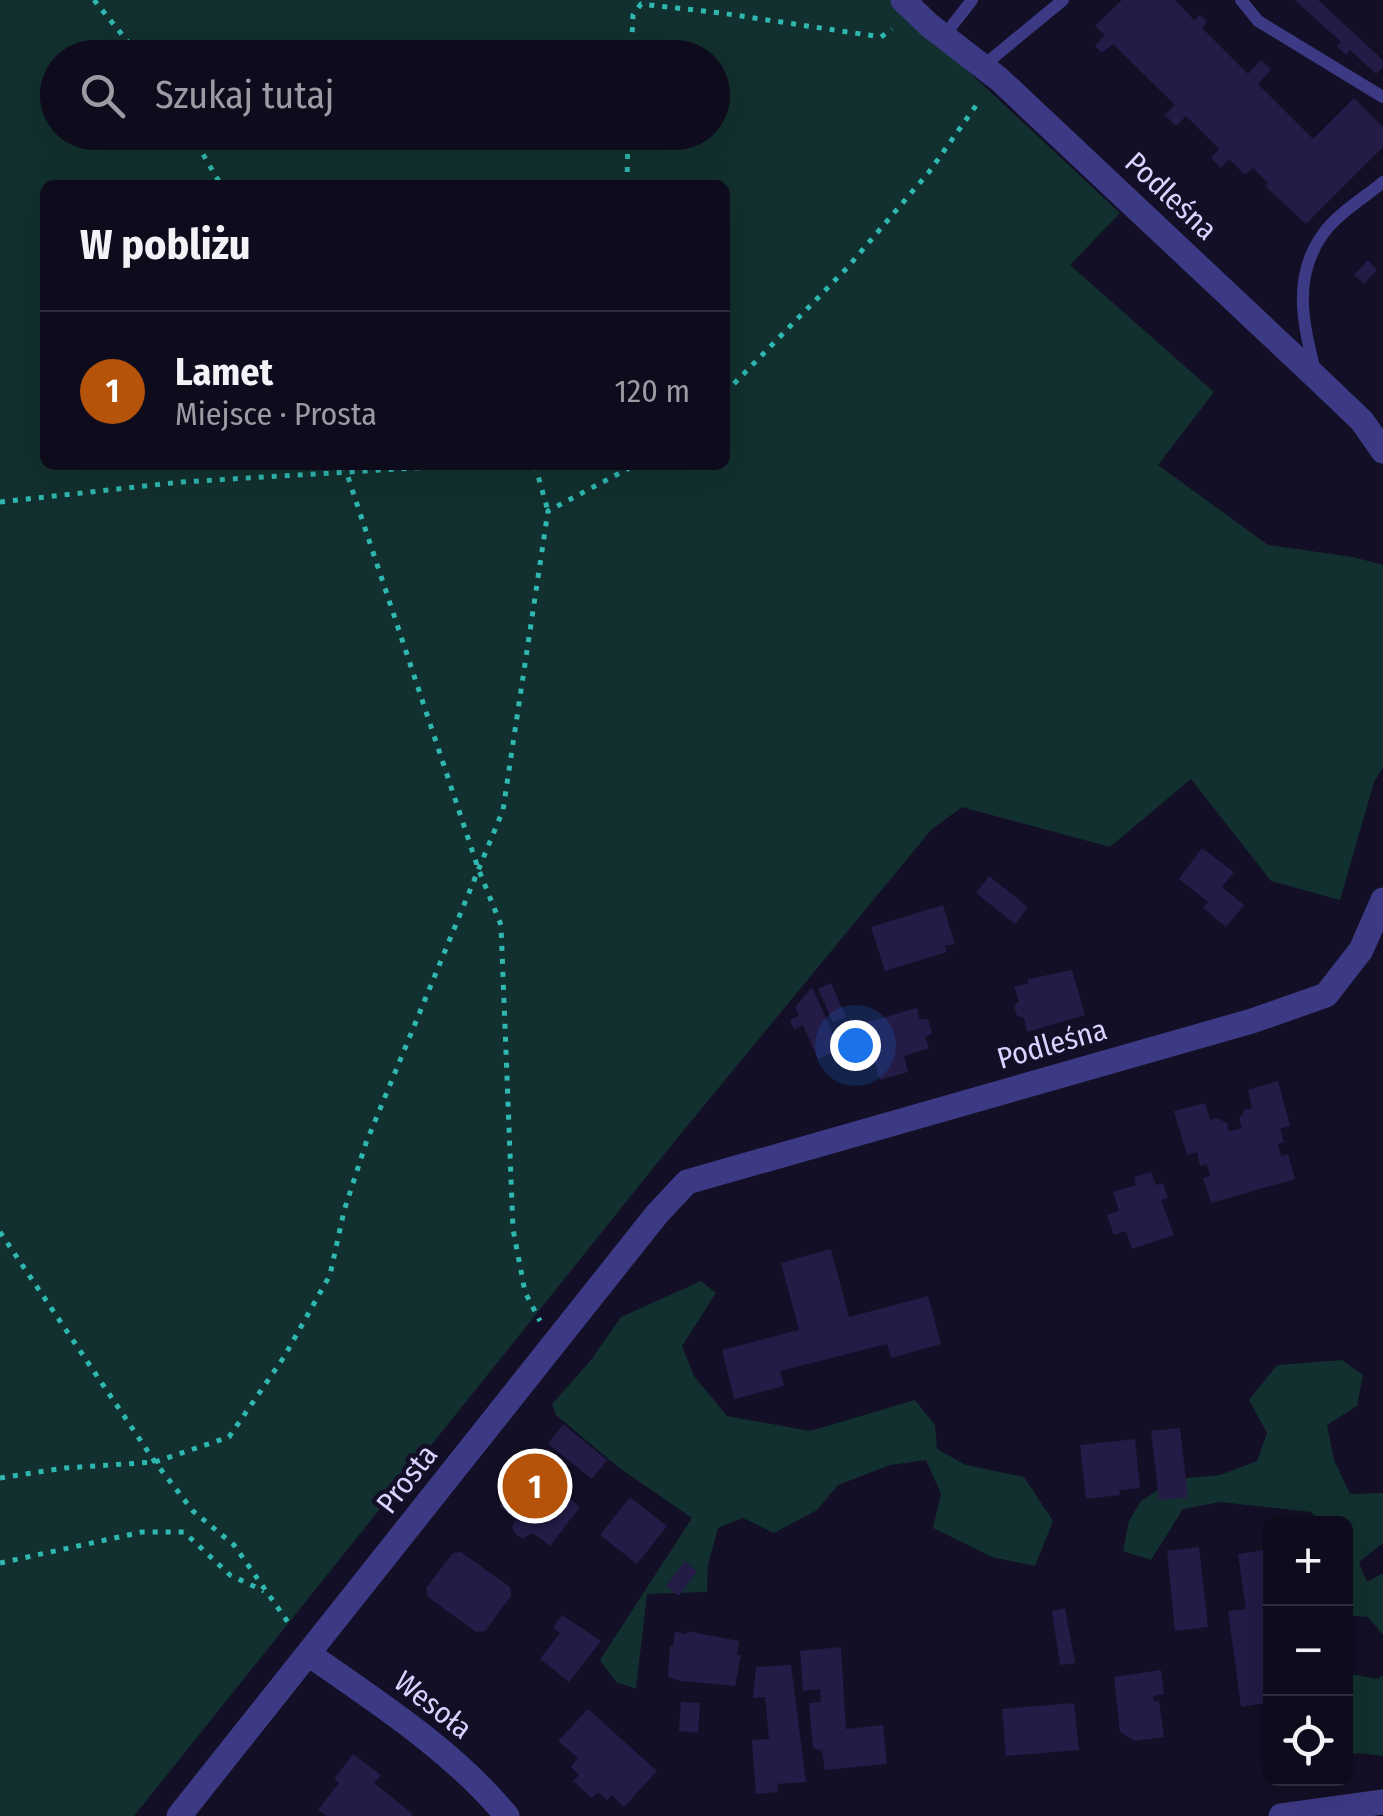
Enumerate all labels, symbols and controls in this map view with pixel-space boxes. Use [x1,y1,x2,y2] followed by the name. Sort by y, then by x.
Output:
[40,40,730,150] search box
[75,68,130,123] icon: search
[155,72,334,118] text: Szukaj tutaj
[1118,144,1224,248] street label: Podleśna
[80,220,251,270] text: W pobliżu
[175,349,273,395] text: Lamet
[106,372,119,410] text: 1
[615,372,690,410] text: 120 m
[175,395,377,433] text: Miejsce · Prosta
[993,1011,1111,1077] street label: Podleśna
[830,1020,881,1071] your location
[369,1437,445,1521] street label: Prosta
[502,1448,568,1524] pin: 1
[1263,1516,1353,1786] map controls
[1263,1516,1353,1606] button: +
[1263,1606,1353,1696] button: −
[387,1664,479,1746] street label: Wesoła
[1263,1696,1353,1786] button: locate

